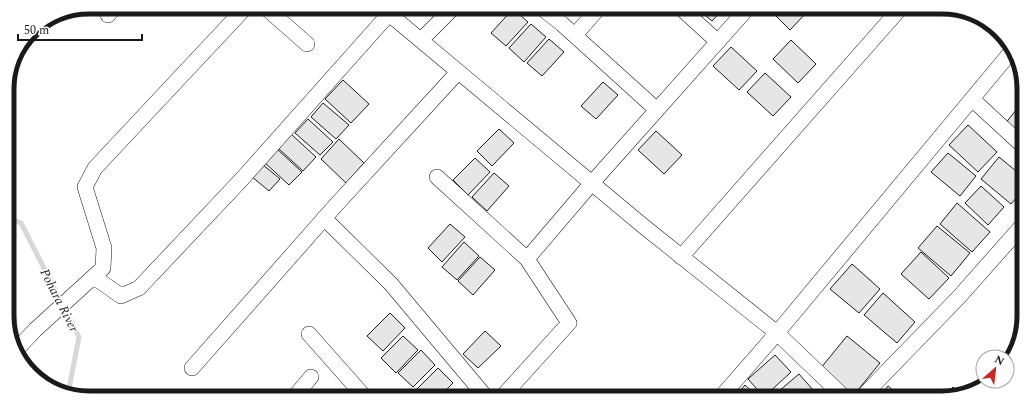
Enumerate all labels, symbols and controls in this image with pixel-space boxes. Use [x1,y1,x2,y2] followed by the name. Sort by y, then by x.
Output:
[18,16,142,42] scale bar
[24,21,49,40] text: 50 m
[35,265,84,336] water label: Pohara River
[975,349,1015,389] north arrow
[992,351,1007,370] text: N

